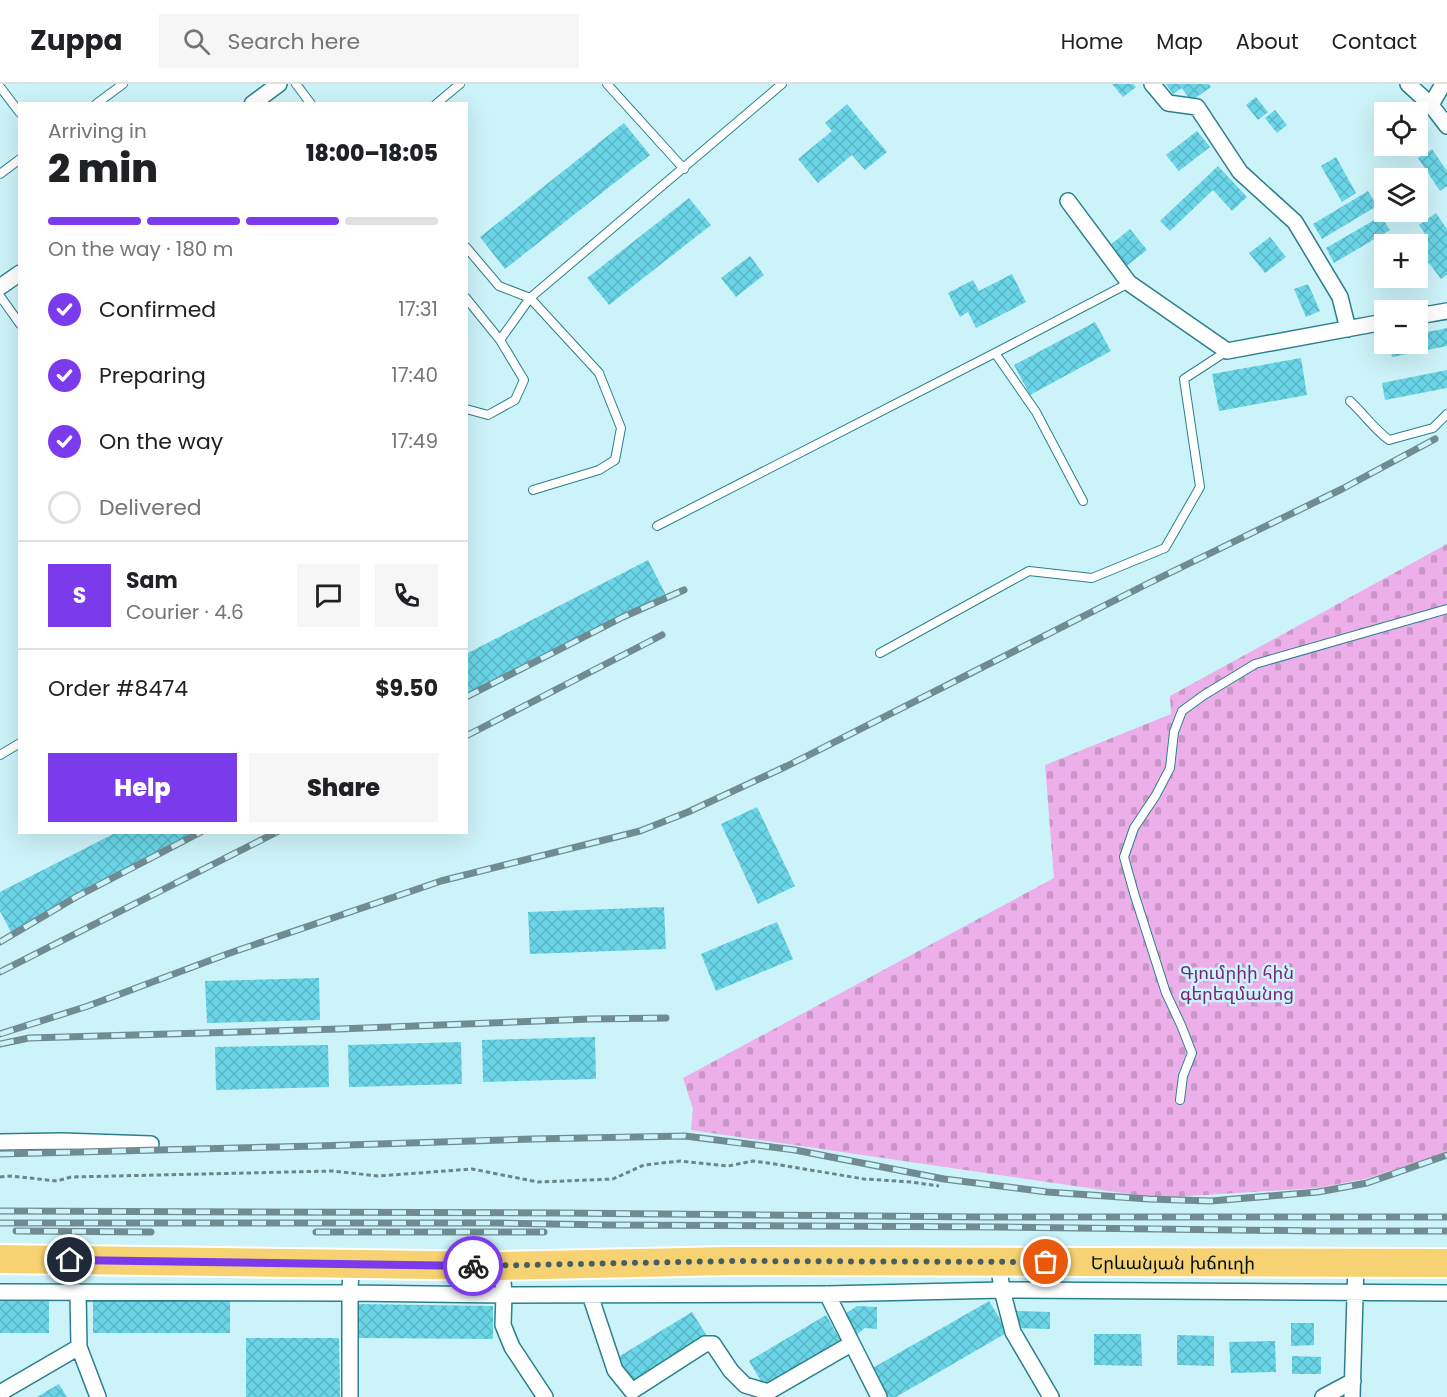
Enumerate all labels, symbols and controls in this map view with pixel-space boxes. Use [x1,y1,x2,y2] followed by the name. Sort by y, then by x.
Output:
[159,14,579,68] search box
[30,21,123,60] text: Zuppa
[180,25,213,58] icon: search
[228,26,360,57] text: Search here
[1061,27,1123,56] text: Home
[1156,27,1203,56] text: Map
[1236,27,1299,56] text: About
[1332,27,1417,56] text: Contact
[1374,102,1428,354] map controls
[1374,102,1428,156] button: locate
[48,117,147,145] text: Arriving in
[306,138,438,169] text: 18:00–18:05
[48,141,158,196] text: 2 min
[1374,168,1428,222] button: layers
[1374,234,1428,288] button: +
[48,235,233,263] text: On the way · 180 m
[48,293,81,326] icon: check
[99,294,216,325] text: Confirmed
[398,295,438,323] text: 17:31
[1374,300,1428,354] button: −
[48,359,81,392] icon: check
[99,360,206,391] text: Preparing
[391,361,438,389] text: 17:40
[48,425,81,458] icon: check
[99,426,223,457] text: On the way
[391,427,438,455] text: 17:49
[99,492,202,523] text: Delivered
[297,564,360,627] button: chat
[375,564,438,627] button: phone
[126,565,178,596] text: Sam
[73,580,86,611] text: S
[126,598,244,626] text: Courier · 4.6
[48,673,188,704] text: Order #8474
[375,673,438,704] text: $9.50
[48,753,237,822] button: Help
[249,753,438,822] button: Share
[1180,960,1294,1006] park label: Գյումրիի հին գերեզմանոց
[44,1234,95,1285] pin
[443,1236,503,1296] courier
[1020,1236,1071,1287] pin
[53,1243,86,1276] icon: home
[1029,1245,1062,1278] icon: bag
[457,1250,490,1283] icon: bike
[1091,1250,1255,1275] street label: Երևանյան խճուղի

